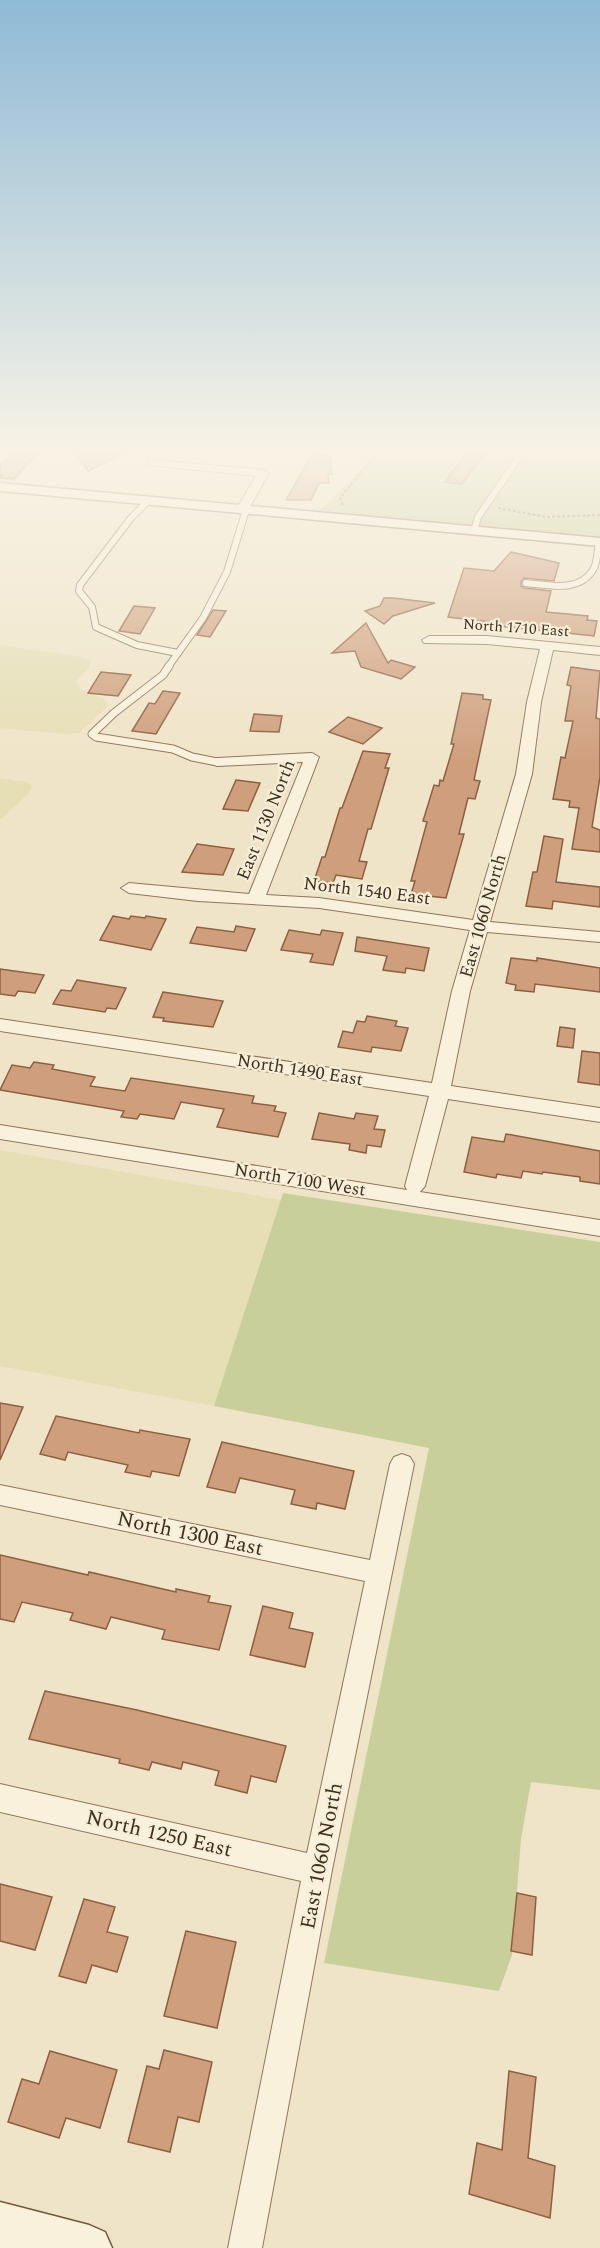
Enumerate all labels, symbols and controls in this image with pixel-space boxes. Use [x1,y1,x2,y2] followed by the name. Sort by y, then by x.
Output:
[462,613,570,643] street label: North 1710 East
[230,756,302,884] street label: East 1130 North
[452,851,514,981] street label: East 1060 North
[302,870,432,912] street label: North 1540 East
[235,1047,365,1093] street label: North 1490 East
[232,1156,368,1204] street label: North 7100 West
[114,1503,266,1565] street label: North 1300 East
[292,1780,352,1932] street label: East 1060 North
[83,1802,235,1866] street label: North 1250 East

